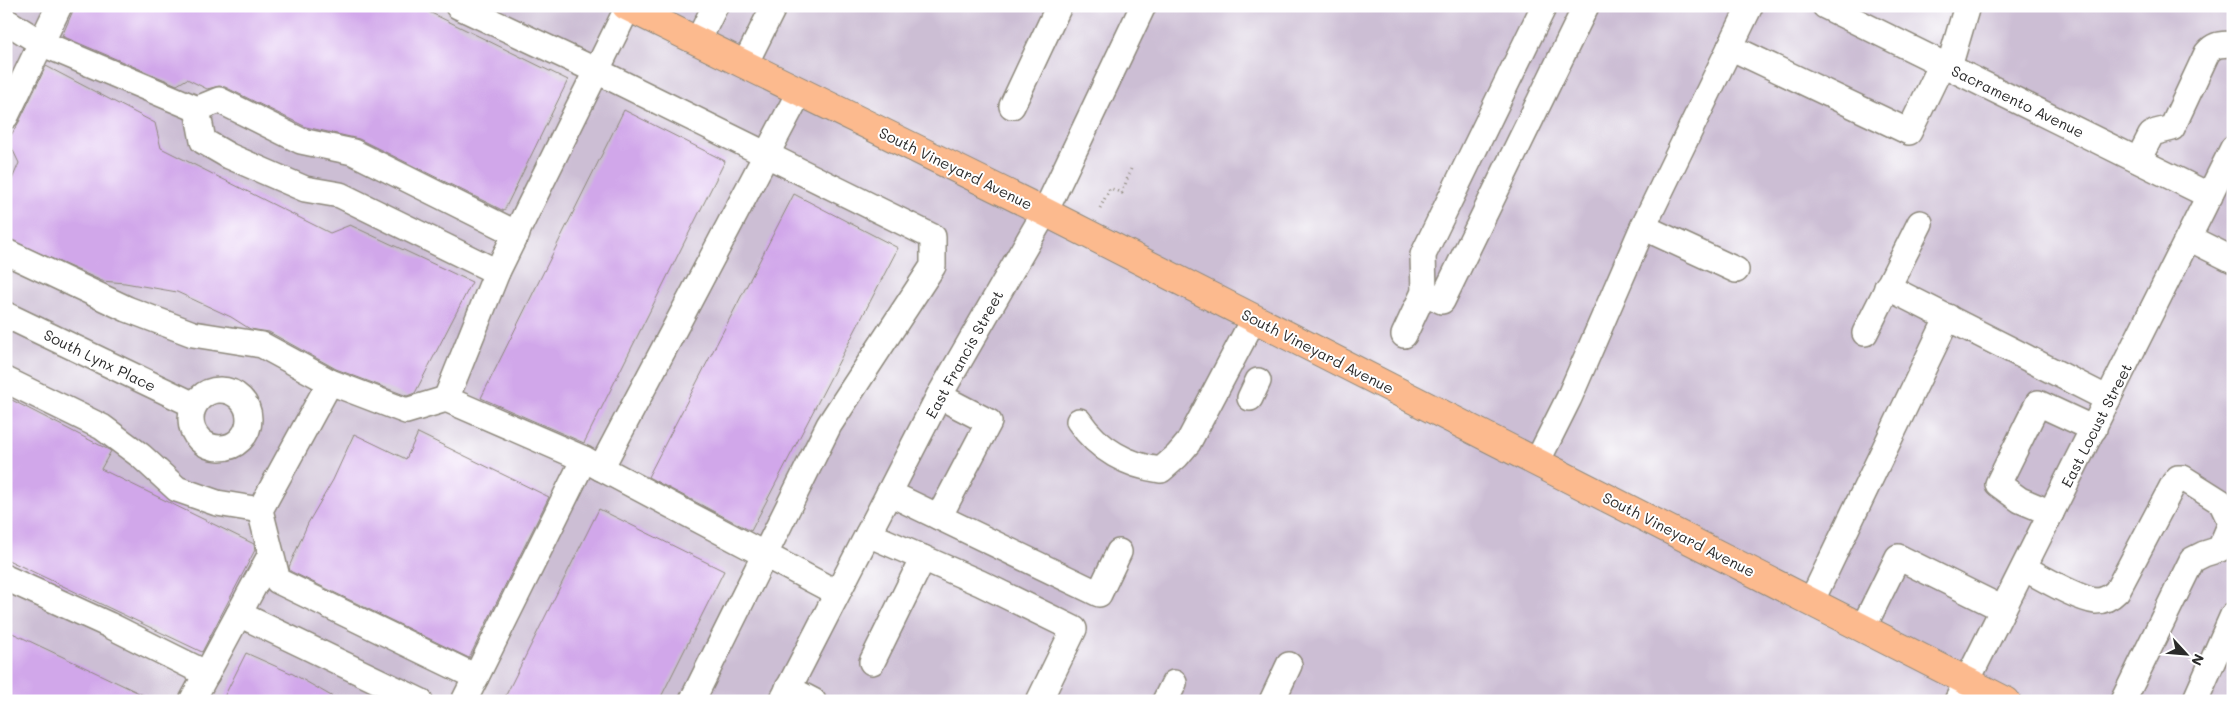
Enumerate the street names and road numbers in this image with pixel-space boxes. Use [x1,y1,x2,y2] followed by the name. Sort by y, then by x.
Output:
[1948,60,2088,142] street label: Sacramento Avenue
[876,122,1036,214] street label: South Vineyard Avenue
[920,286,1008,422] street label: East Francis Street
[1239,304,1397,398] street label: South Vineyard Avenue
[41,324,159,396] street label: South Lynx Place
[2056,359,2136,491] street label: East Locust Street
[1600,487,1758,581] street label: South Vineyard Avenue

